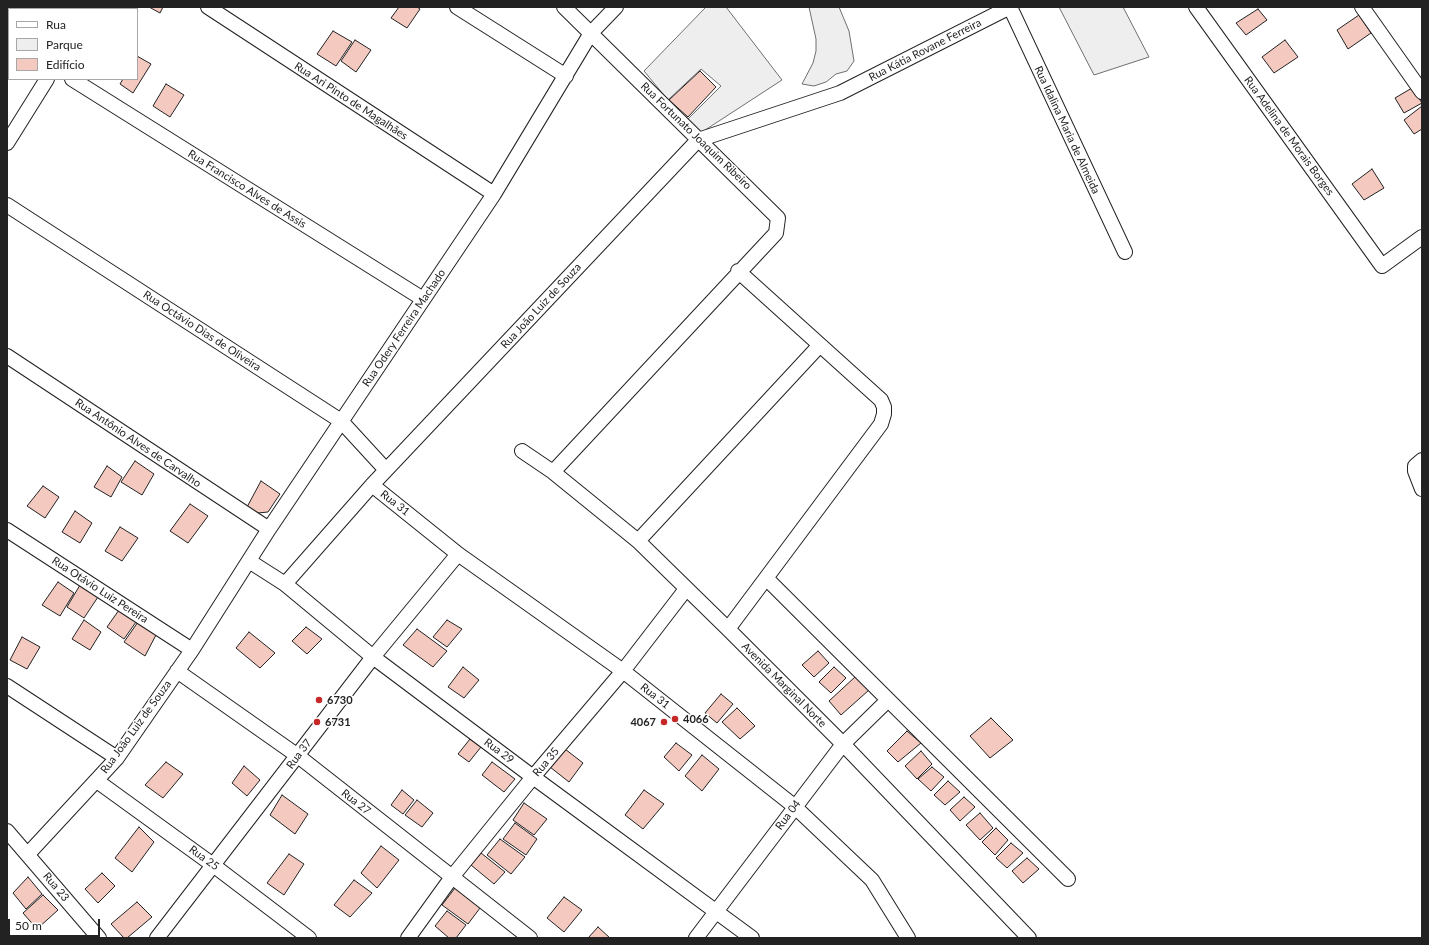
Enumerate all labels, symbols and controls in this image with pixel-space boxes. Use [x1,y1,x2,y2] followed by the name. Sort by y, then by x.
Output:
[8,8,138,80] legend
[867,16,983,84] street label: Rua Kátia Rovane Ferreira
[46,17,66,32] text: Rua
[46,37,83,52] text: Parque
[46,57,85,72] text: Edifício
[292,59,410,143] street label: Rua Ari Pinto de Magalhães
[1032,64,1102,196] street label: Rua Idalina Maria de Almeida
[1241,74,1337,198] street label: Rua Adelina de Morais Borges
[638,80,754,192] street label: Rua Fortunato Joaquim Ribeiro
[185,147,309,231] street label: Rua Francisco Alves de Assis
[498,261,584,351] street label: Rua João Luiz de Souza
[360,267,448,389] street label: Rua Odery Ferreira Machado
[141,288,263,374] street label: Rua Octávio Dias de Oliveira
[73,396,203,490] street label: Rua Antônio Alves de Carvalho
[378,487,412,519] street label: Rua 31
[49,554,151,626] street label: Rua Otávio Luiz Pereira
[739,640,829,730] street label: Avenida Marginal Norte
[98,678,174,776] street label: Rua João Luiz de Souza
[638,680,672,712] street label: Rua 31
[327,693,353,707] place label: 6730
[314,695,324,705] marker: 6730
[683,712,709,726] place label: 4066
[670,714,680,724] marker: 4066
[325,715,351,729] place label: 6731
[630,715,656,729] place label: 4067
[312,717,322,727] marker: 6731
[659,717,669,727] marker: 4067
[482,736,516,766] street label: Rua 29
[284,737,314,771] street label: Rua 37
[530,745,562,779] street label: Rua 35
[339,786,373,818] street label: Rua 27
[773,798,803,832] street label: Rua 04
[186,843,222,873] street label: Rua 25
[40,870,72,904] street label: Rua 23
[10,911,102,937] scale bar
[15,918,42,933] text: 50 m

